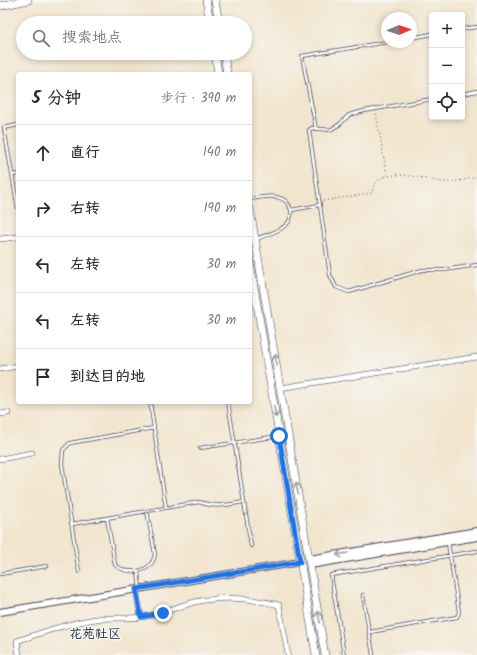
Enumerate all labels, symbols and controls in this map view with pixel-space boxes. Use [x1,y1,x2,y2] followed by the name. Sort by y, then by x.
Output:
[381,12,417,48] north arrow
[429,12,465,120] map controls
[429,12,465,48] button: +
[16,16,252,60] search box
[62,26,122,50] text: 搜索地点
[30,27,52,49] icon: search
[429,48,465,84] button: −
[429,84,465,120] button: locate
[32,85,81,112] text: 5 分钟
[161,88,236,109] text: 步行 · 390 m
[70,141,100,165] text: 直行
[32,142,54,164] icon: ahead
[203,142,236,163] text: 140 m
[70,197,100,221] text: 右转
[32,198,54,220] icon: right
[204,198,236,219] text: 190 m
[70,253,100,277] text: 左转
[32,254,54,276] icon: left
[207,254,236,275] text: 30 m
[70,309,100,333] text: 左转
[32,310,54,332] icon: left
[207,310,236,331] text: 30 m
[271,354,279,367] one-way arrow
[70,365,145,389] text: 到达目的地
[32,366,54,388] icon: arrive
[271,405,279,418] one-way arrow
[270,427,288,445] route start
[293,482,301,495] one-way arrow
[336,550,349,558] one-way arrow
[154,604,172,622] route end
[315,610,323,623] one-way arrow
[69,624,121,645] district label: 花苑社区

